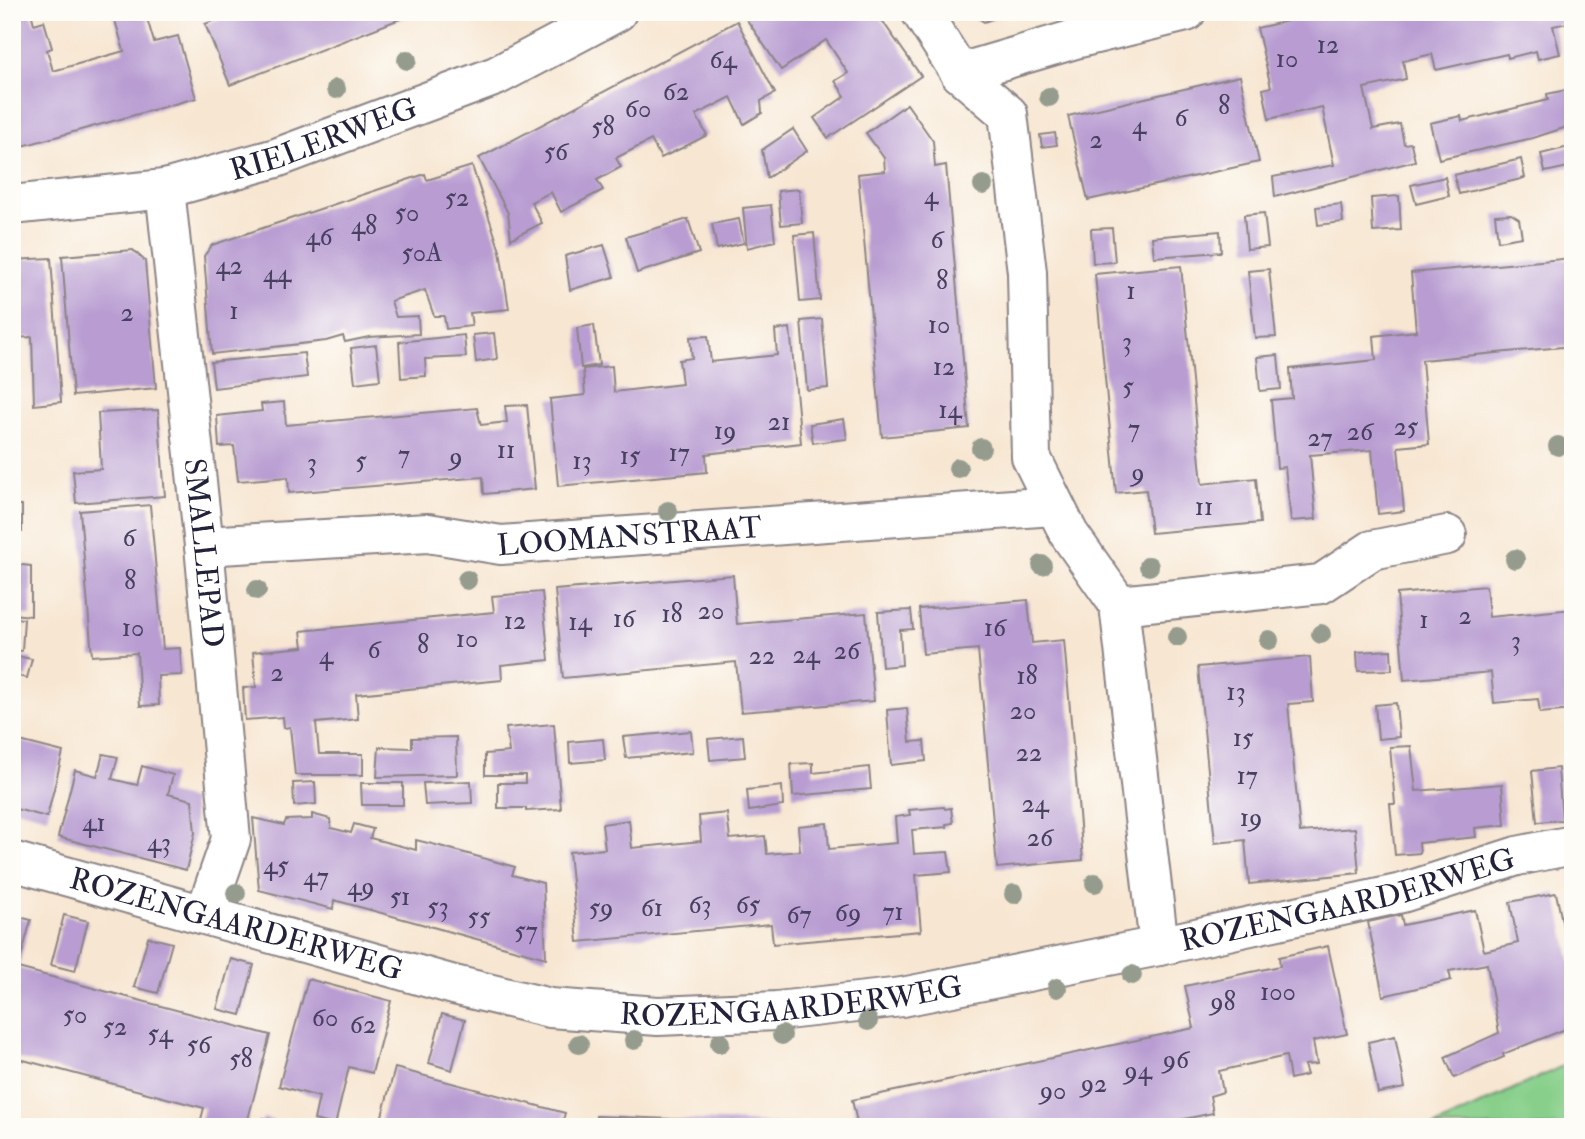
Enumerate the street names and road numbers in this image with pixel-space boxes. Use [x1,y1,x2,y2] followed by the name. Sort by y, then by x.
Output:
[226,89,422,189] street label: RIELERWEG
[176,456,231,649] street label: SMALLEPAD
[496,509,763,564] street label: LOOMANSTRAAT
[1177,840,1519,960] street label: ROZENGAARDERWEG
[66,860,407,989] street label: ROZENGAARDERWEG
[619,967,966,1035] street label: ROZENGAARDERWEG

